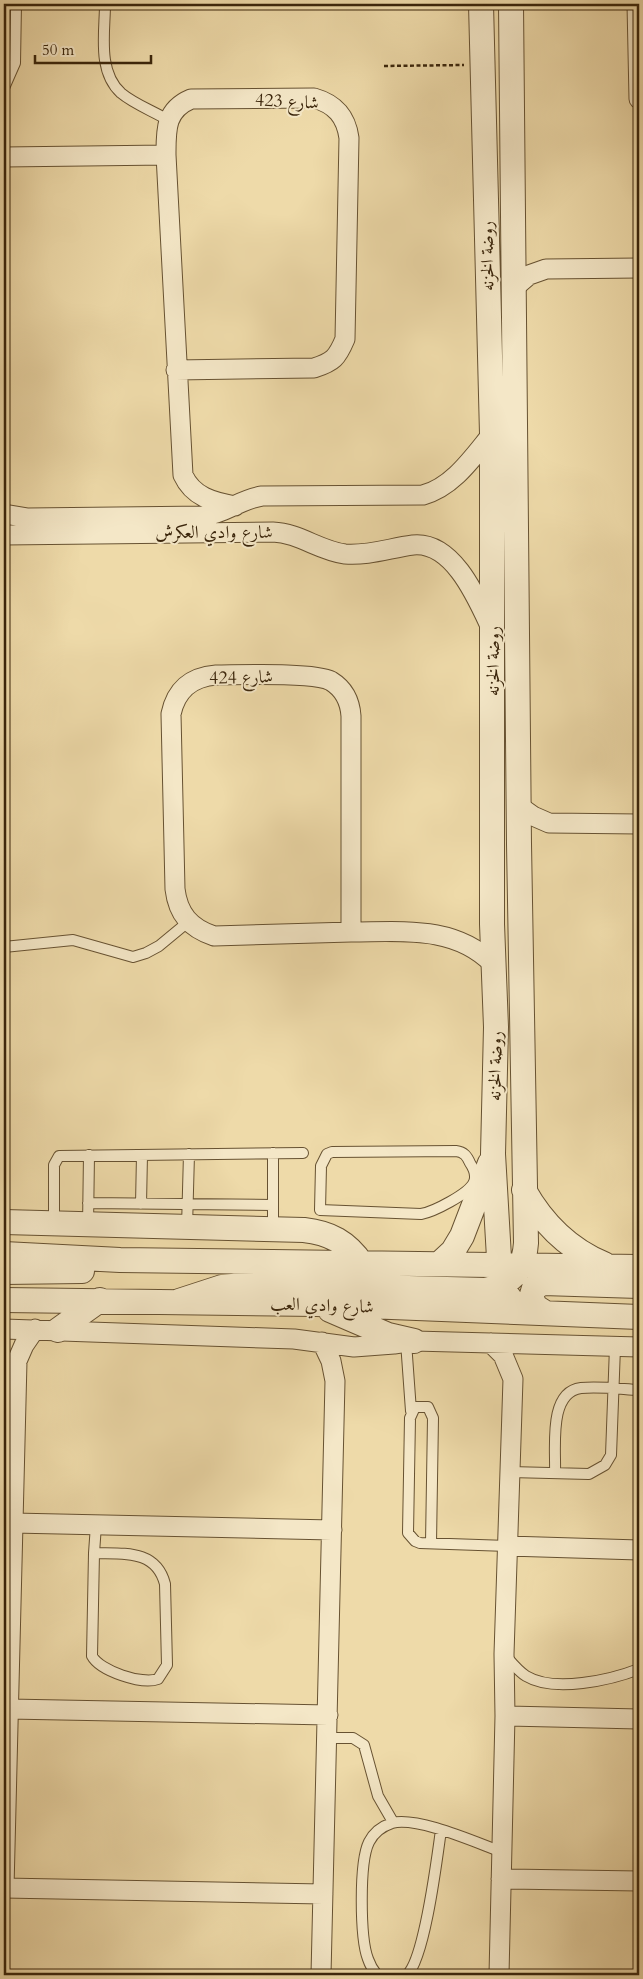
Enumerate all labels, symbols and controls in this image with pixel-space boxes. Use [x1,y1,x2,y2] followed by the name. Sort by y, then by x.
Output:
[35,32,151,64] scale bar
[42,40,74,60] text: 50 m
[254,87,319,118] street label: شارع 423
[474,221,501,291] street label: روضة الخزنه
[155,520,273,547] street label: شارع وادي العكرش
[481,626,506,696] street label: روضة الخزنه
[209,664,273,693] street label: شارع 424
[482,1031,509,1101] street label: روضة الخزنه
[270,1291,374,1322] street label: شارع وادي العب

